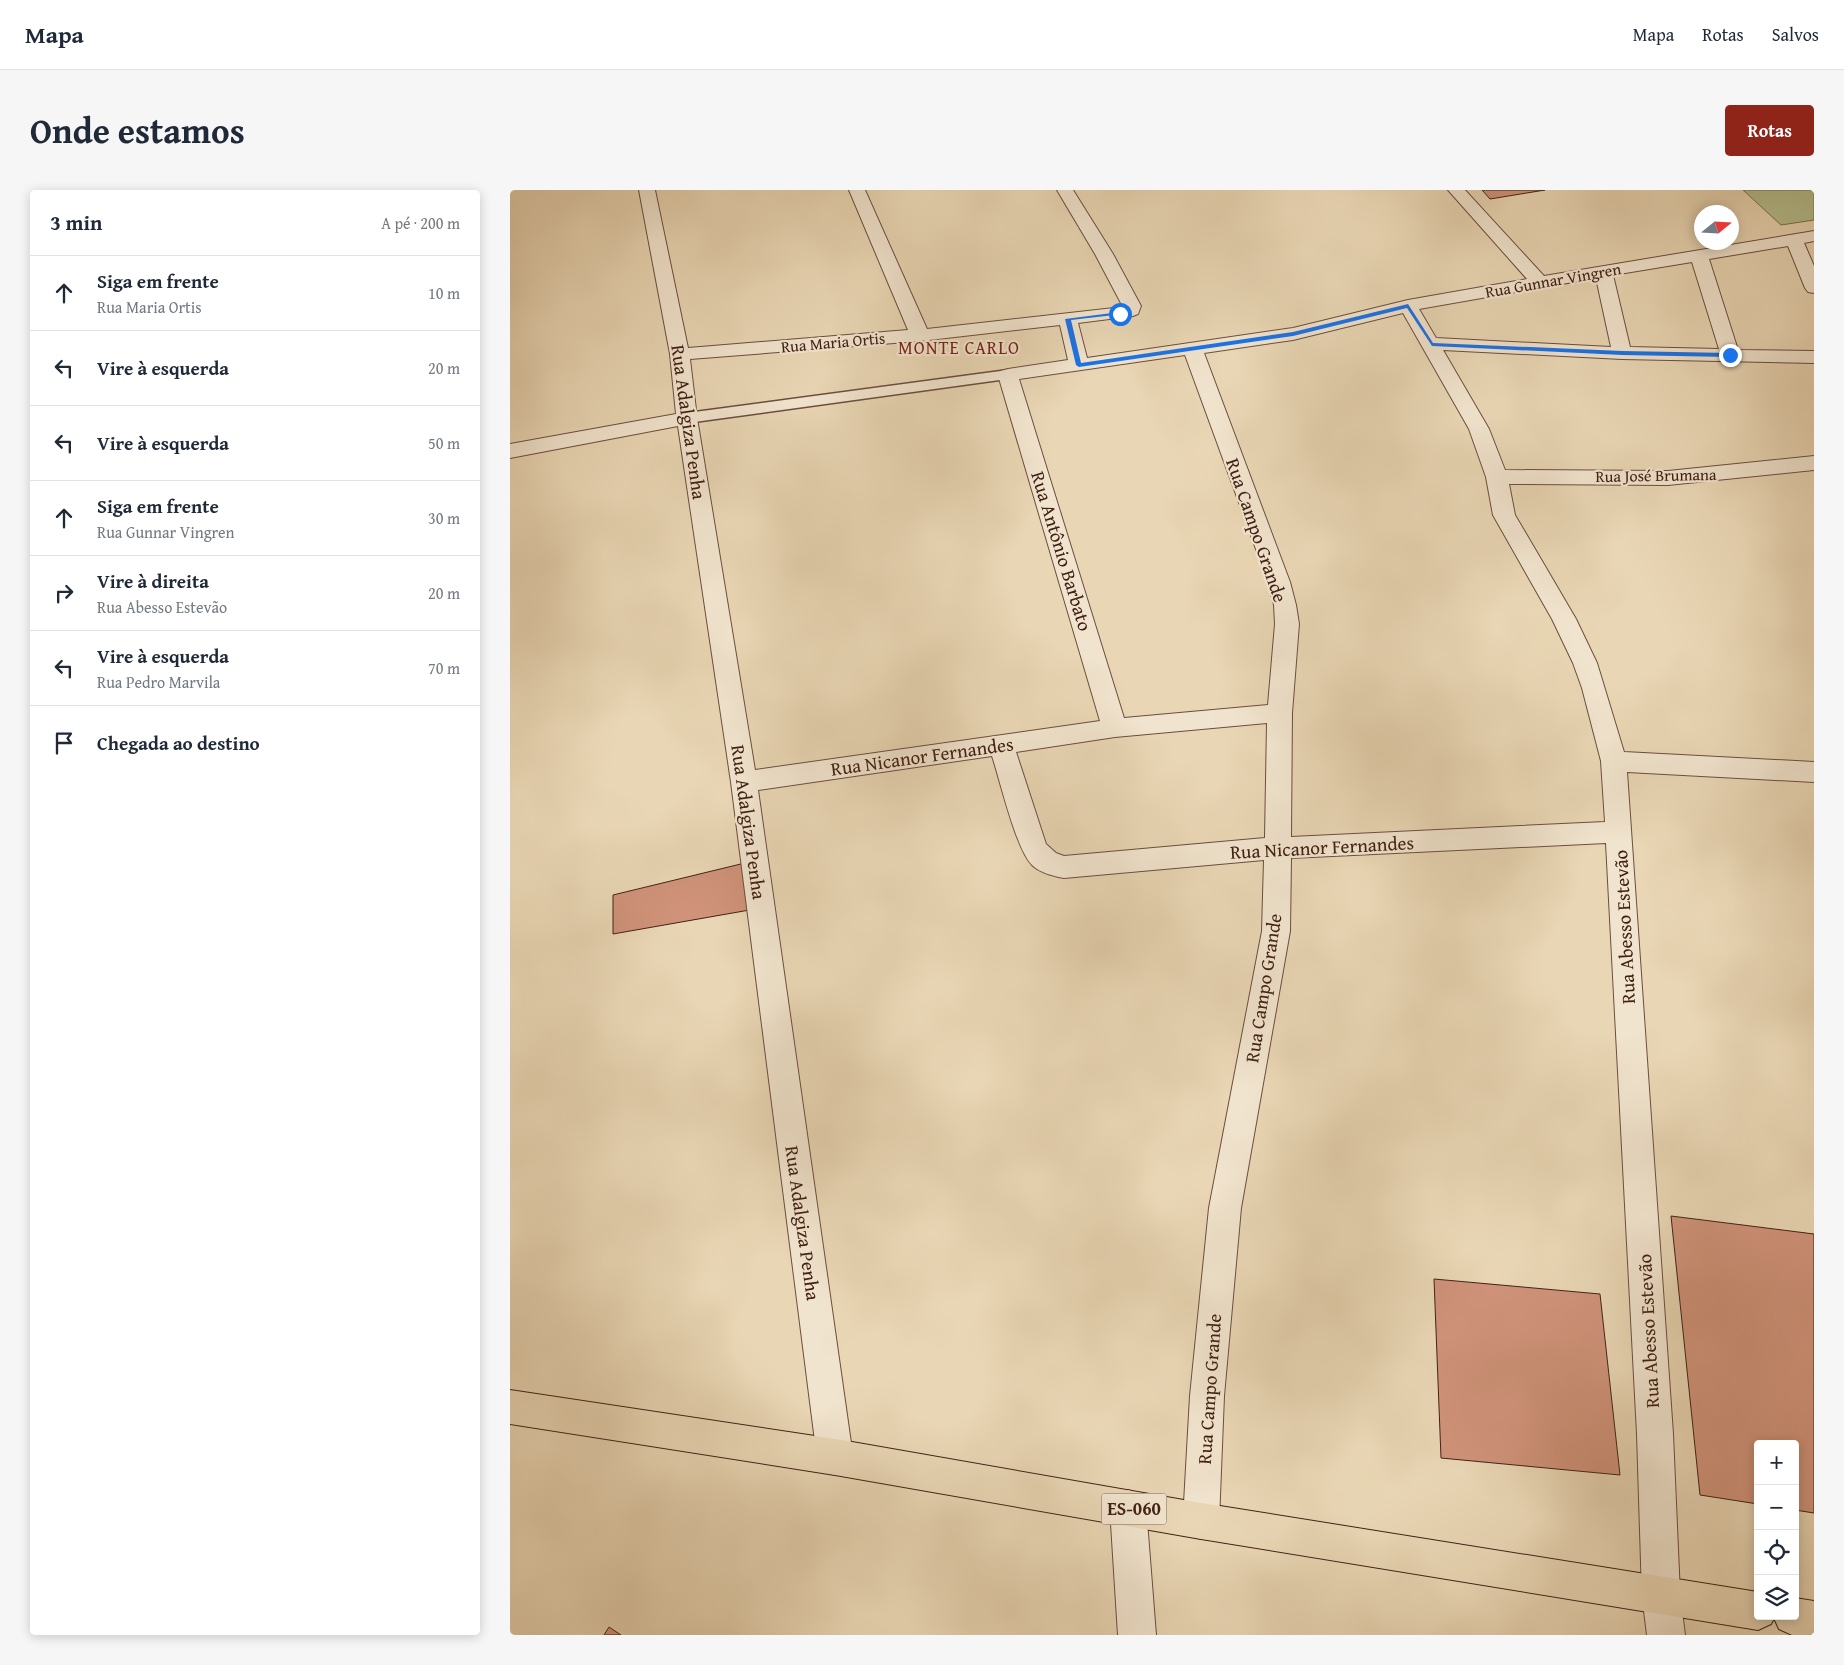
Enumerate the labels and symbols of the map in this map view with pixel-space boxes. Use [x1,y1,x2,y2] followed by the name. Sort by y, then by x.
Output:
[1694,205,1739,250] north arrow
[1483,256,1623,304] street label: Rua Gunnar Vingren
[1109,303,1132,326] route start
[780,325,886,359] street label: Rua Maria Ortis
[898,334,1020,361] district label: MONTE CARLO
[664,343,714,501] street label: Rua Adalgiza Penha
[1719,344,1742,367] route end
[1219,454,1295,606] street label: Rua Campo Grande
[1595,462,1717,488] street label: Rua José Brumana
[1024,468,1100,634] street label: Rua Antônio Barbato
[829,729,1015,783] street label: Rua Nicanor Fernandes
[724,743,774,901] street label: Rua Adalgiza Penha
[1229,828,1415,866] street label: Rua Nicanor Fernandes
[1606,849,1642,1005] street label: Rua Abesso Estevão
[1237,911,1289,1065] street label: Rua Campo Grande
[778,1144,828,1302] street label: Rua Adalgiza Penha
[1630,1253,1666,1409] street label: Rua Abesso Estevão
[1190,1313,1228,1465] street label: Rua Campo Grande
[1102,1494,1166,1525] road number: ES-060

